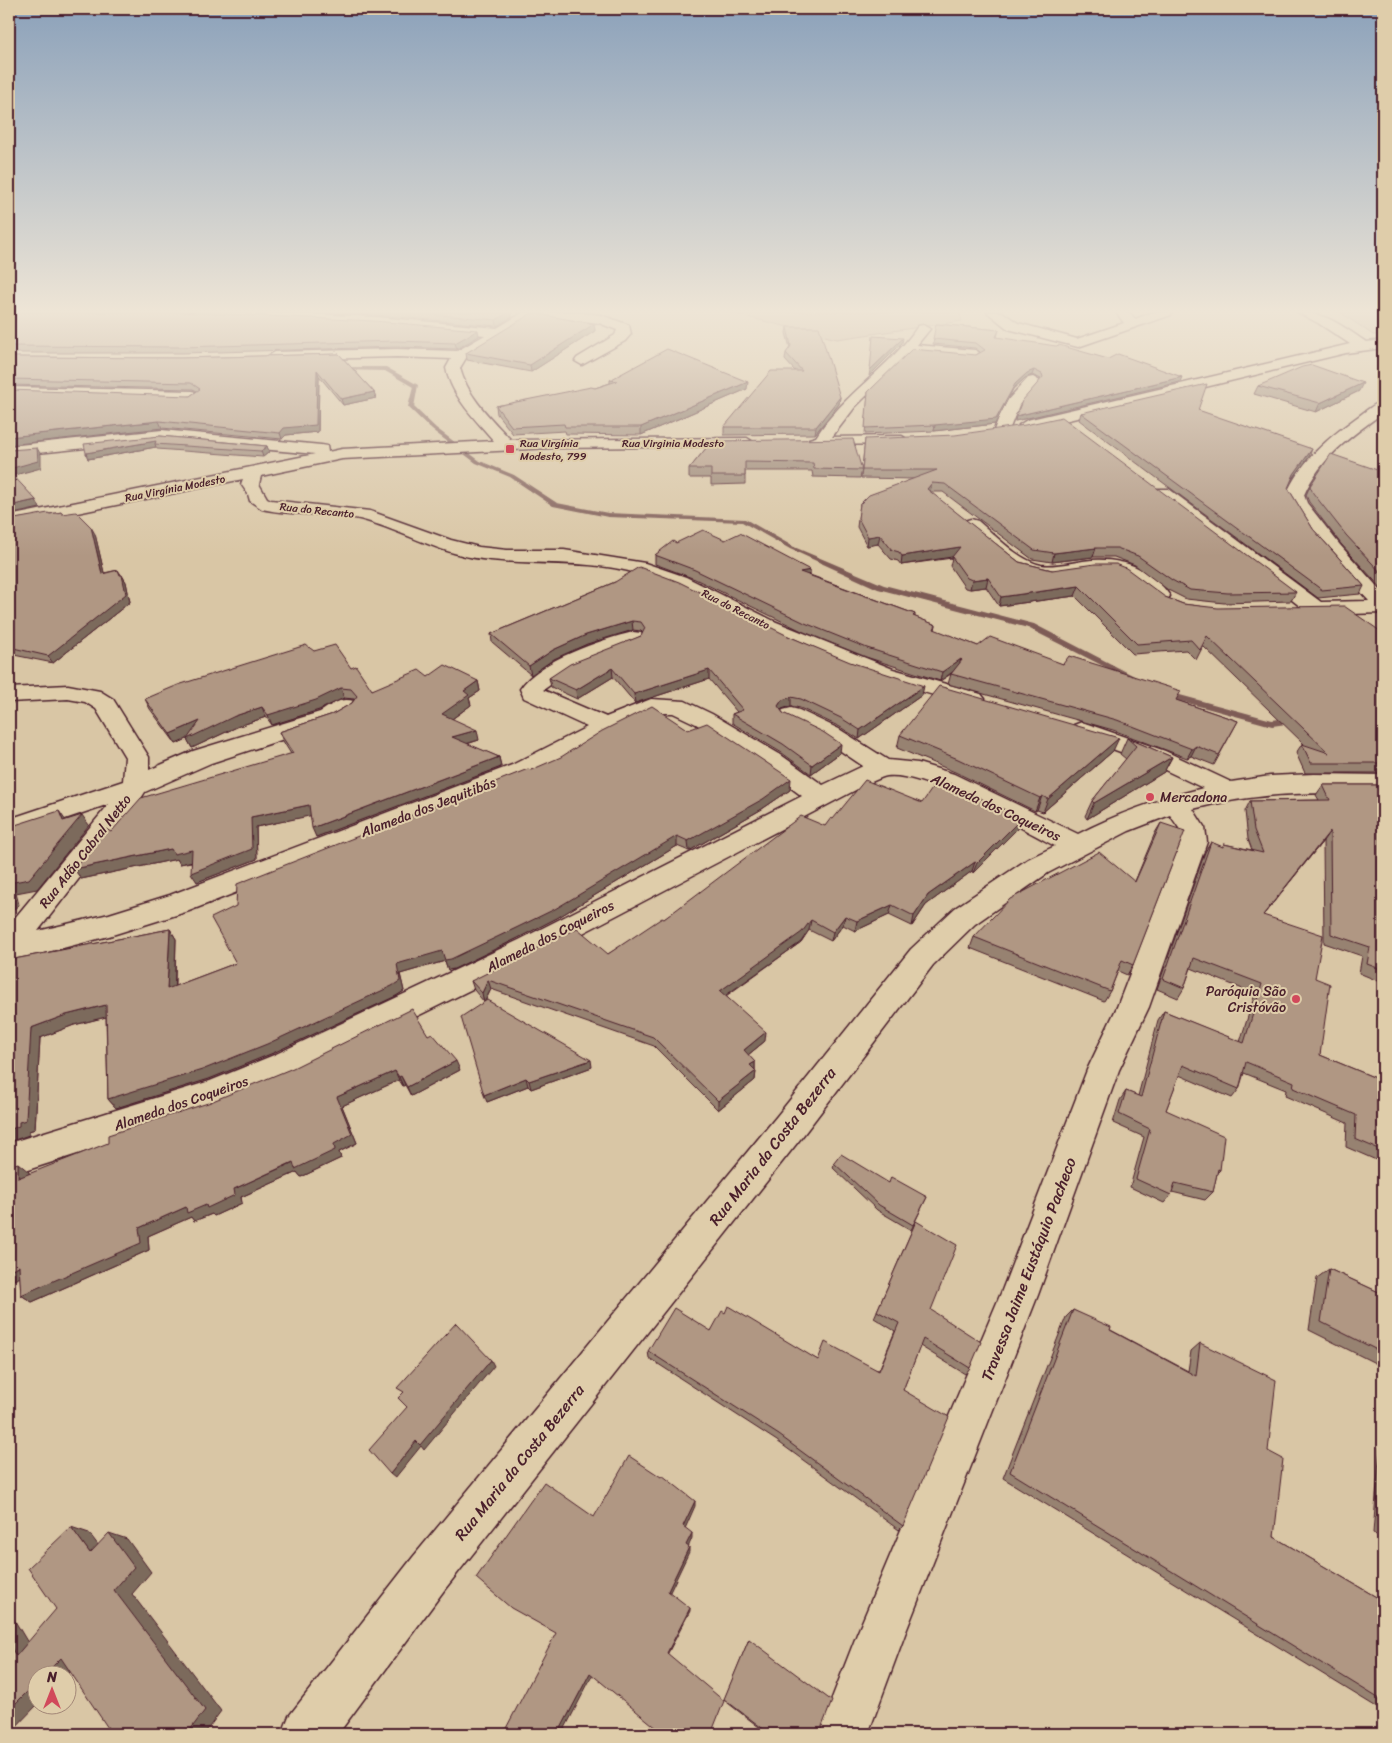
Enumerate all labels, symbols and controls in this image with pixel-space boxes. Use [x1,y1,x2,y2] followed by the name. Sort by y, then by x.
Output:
[520,434,587,466] place label: Rua Virgínia Modesto, 799
[622,434,725,453] street label: Rua Virginia Modesto
[504,443,516,455] marker: Rua Virgínia Modesto, 799
[123,469,227,508] street label: Rua Virgínia Modesto
[279,497,356,524] street label: Rua do Recanto
[698,584,774,635] street label: Rua do Recanto
[926,766,1066,849] street label: Alameda dos Coqueiros
[356,770,500,845] street label: Alameda dos Jequitibás
[1160,785,1227,810] place label: Mercadona
[33,789,138,914] street label: Rua Adão Cabral Netto
[1144,791,1156,803] marker: Mercadona
[481,893,619,980] street label: Alameda dos Coqueiros
[1206,979,1286,1020] place label: Paróquia São Cristóvão
[1290,993,1302,1005] marker: Paróquia São Cristóvão
[701,1060,844,1232] street label: Rua Maria da Costa Bezerra
[109,1069,252,1139] street label: Alameda dos Coqueiros
[972,1153,1085,1385] street label: Travessa Jaime Eustáquio Pacheco
[447,1377,593,1547] street label: Rua Maria da Costa Bezerra
[46,1665,57,1690] text: N
[28,1666,78,1716] north arrow

